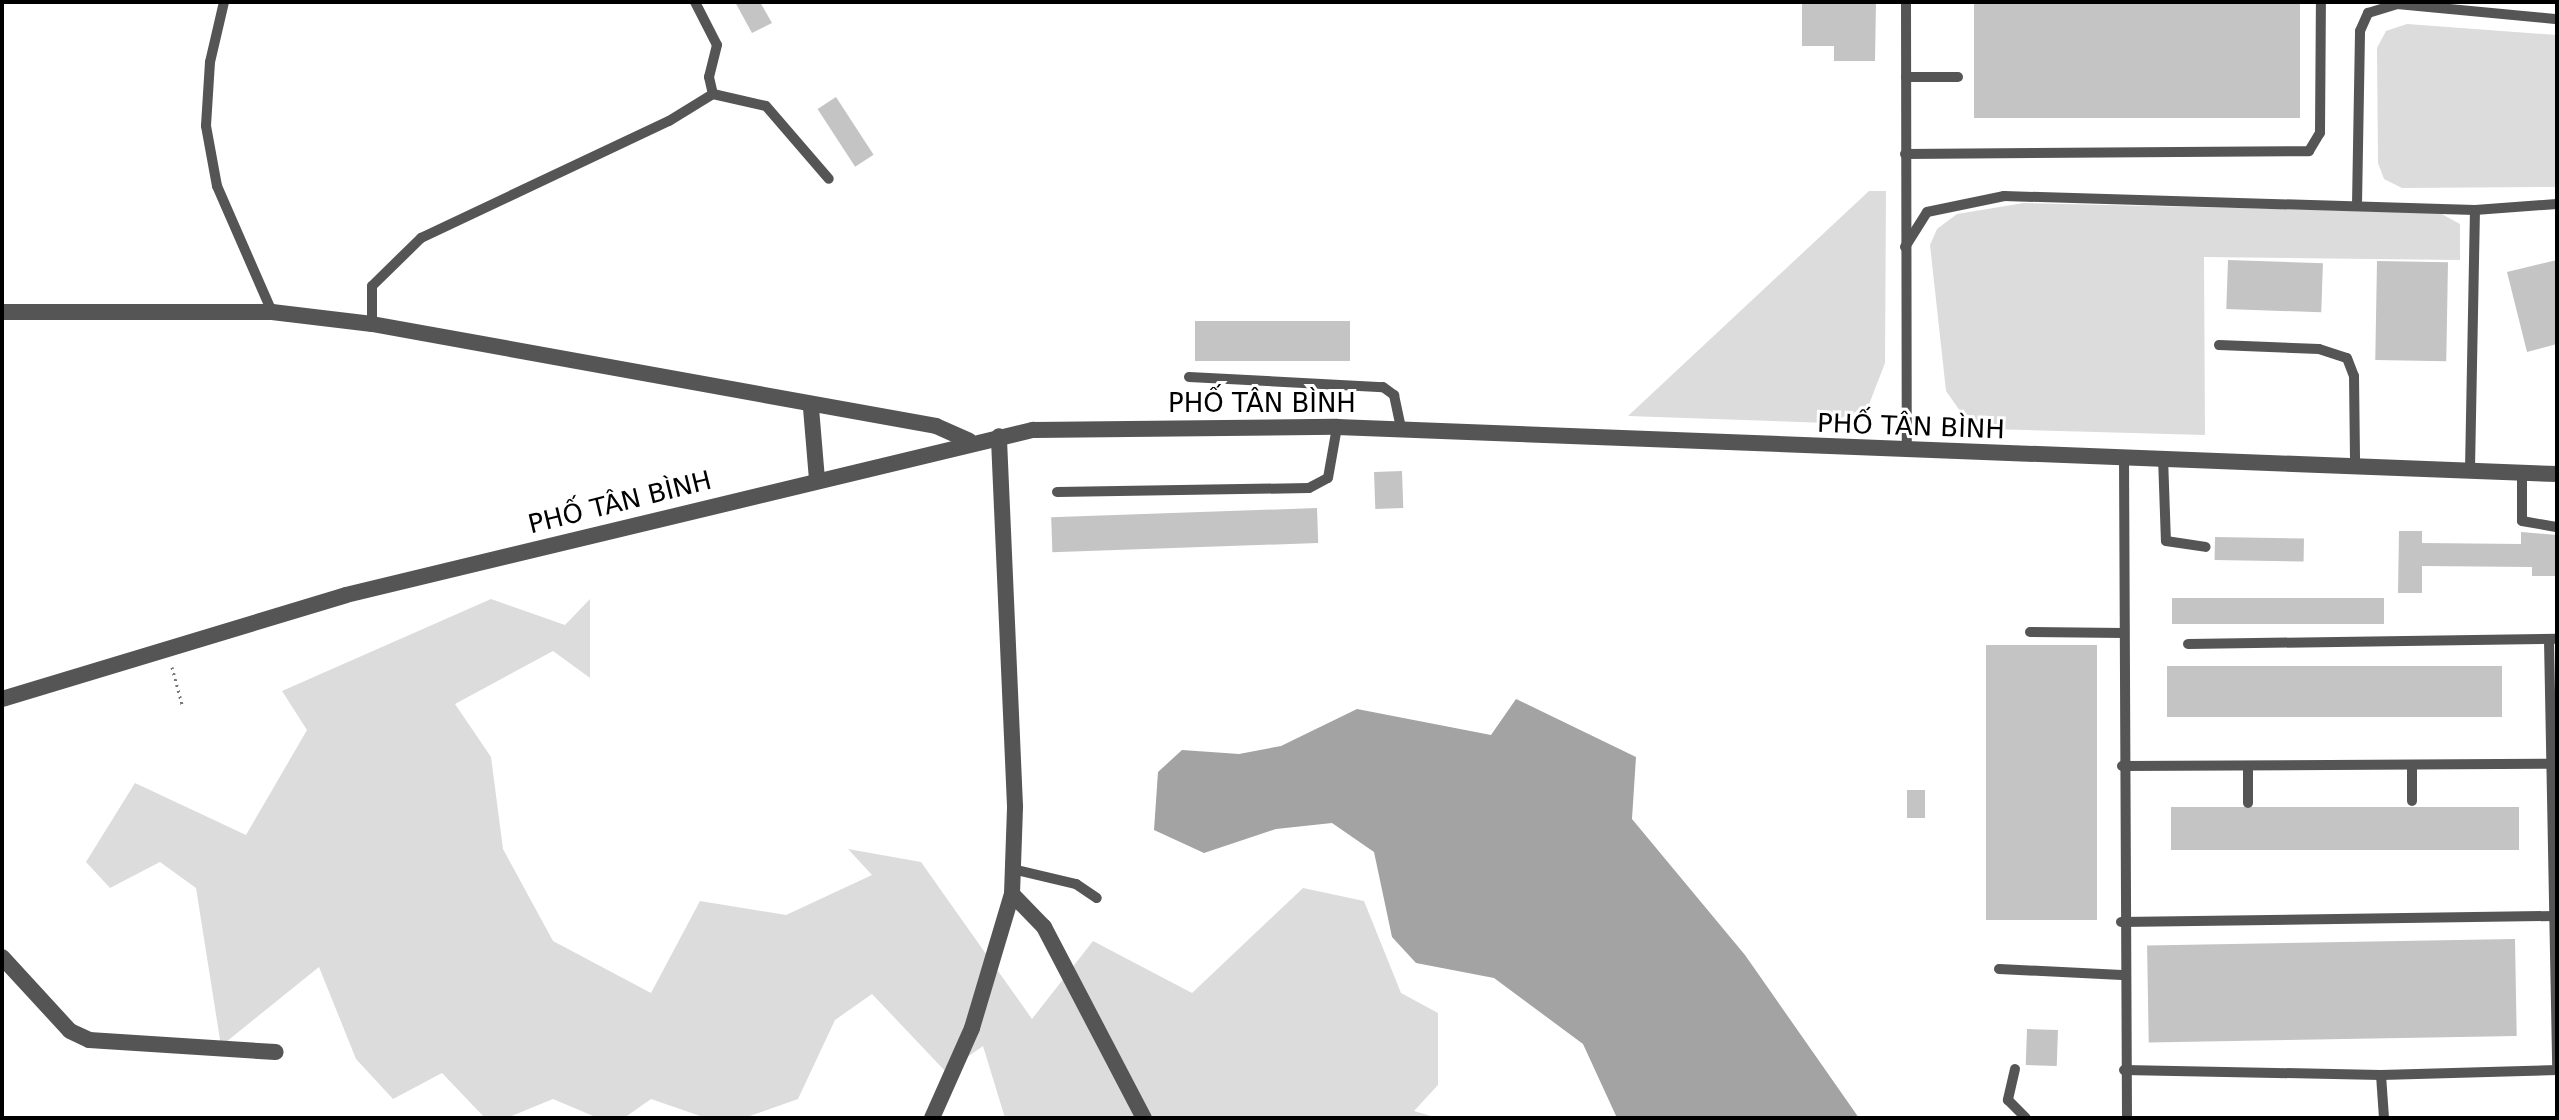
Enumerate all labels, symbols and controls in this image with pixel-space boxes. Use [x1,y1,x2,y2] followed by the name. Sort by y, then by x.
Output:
[1168,388,1356,420] street label: PHỐ TÂN BÌNH
[1817,408,2005,446] street label: PHỐ TÂN BÌNH
[525,465,715,541] street label: PHỐ TÂN BÌNH

